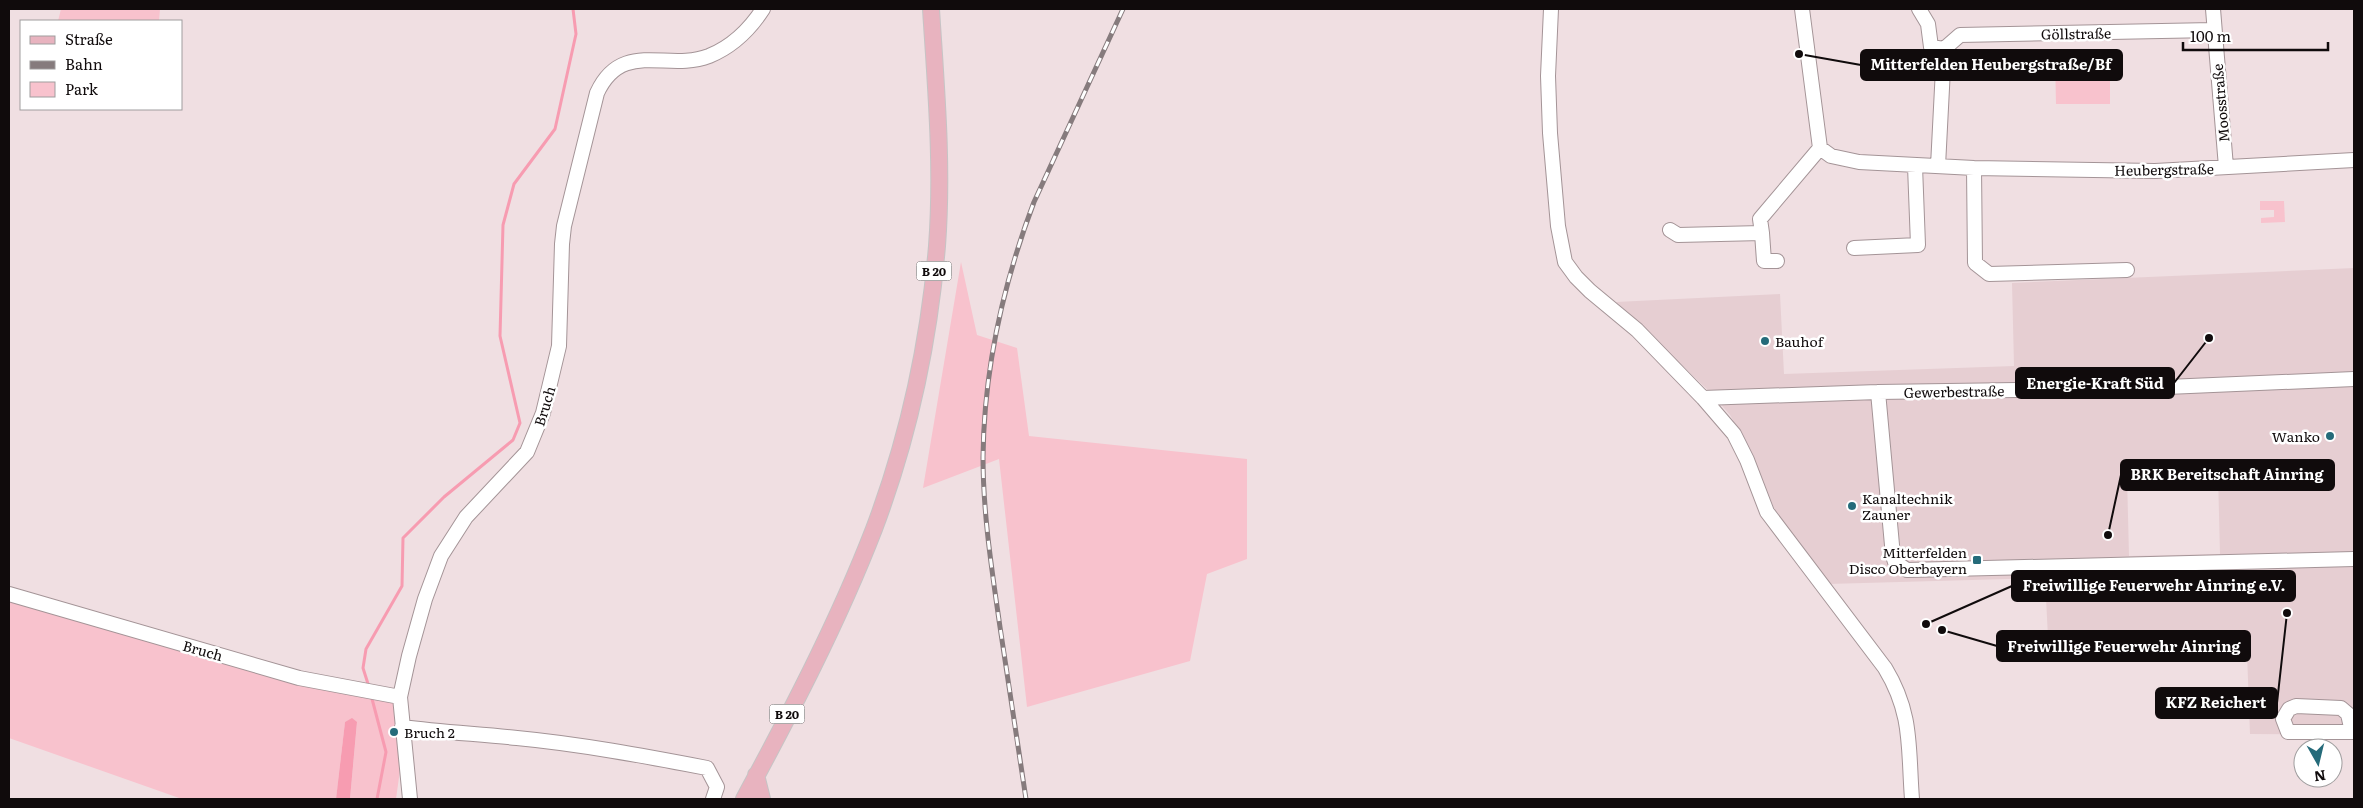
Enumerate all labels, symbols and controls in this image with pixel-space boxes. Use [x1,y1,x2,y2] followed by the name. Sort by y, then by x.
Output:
[20,20,182,110] legend
[2183,20,2328,52] scale bar
[2041,22,2111,44] street label: Göllstraße
[2190,24,2231,47] text: 100 m
[65,27,113,50] text: Straße
[1861,50,2122,80] callout: Mitterfelden Heubergstraße/Bf
[65,52,103,75] text: Bahn
[1870,52,2113,75] text: Mitterfelden Heubergstraße/Bf
[2207,63,2233,143] street label: Moosstraße
[65,77,99,100] text: Park
[2114,158,2214,180] street label: Heubergstraße
[916,262,952,280] road number: B 20
[1775,331,1825,351] place label: Bauhof
[1759,335,1771,347] marker: Bauhof
[2016,368,2174,398] callout: Energie-Kraft Süd
[2026,371,2164,394] text: Energie-Kraft Süd
[1903,380,2005,402] street label: Gewerbestraße
[528,384,560,428] street label: Bruch
[2272,426,2320,446] place label: Wanko
[2324,430,2336,442] marker: Wanko
[2121,460,2334,490] callout: BRK Bereitschaft Ainring
[2130,462,2324,485] text: BRK Bereitschaft Ainring
[1862,488,1953,524] place label: Kanaltechnik Zauner
[1846,500,1858,512] marker: Kanaltechnik Zauner
[1849,542,1967,578] place label: Mitterfelden Disco Oberbayern
[1971,554,1983,566] marker: Mitterfelden Disco Oberbayern
[2012,571,2295,601] callout: Freiwillige Feuerwehr Ainring e.V.
[2022,573,2286,596] text: Freiwillige Feuerwehr Ainring e.V.
[1997,631,2250,661] callout: Freiwillige Feuerwehr Ainring
[2007,634,2242,657] text: Freiwillige Feuerwehr Ainring
[181,635,225,665] street label: Bruch
[2156,688,2277,718] callout: KFZ Reichert
[2166,690,2267,713] text: KFZ Reichert
[770,704,804,724] road number: B 20
[404,722,455,742] place label: Bruch 2
[388,726,400,738] marker: Bruch 2
[2293,738,2343,788] north arrow
[2312,766,2327,788] text: N

